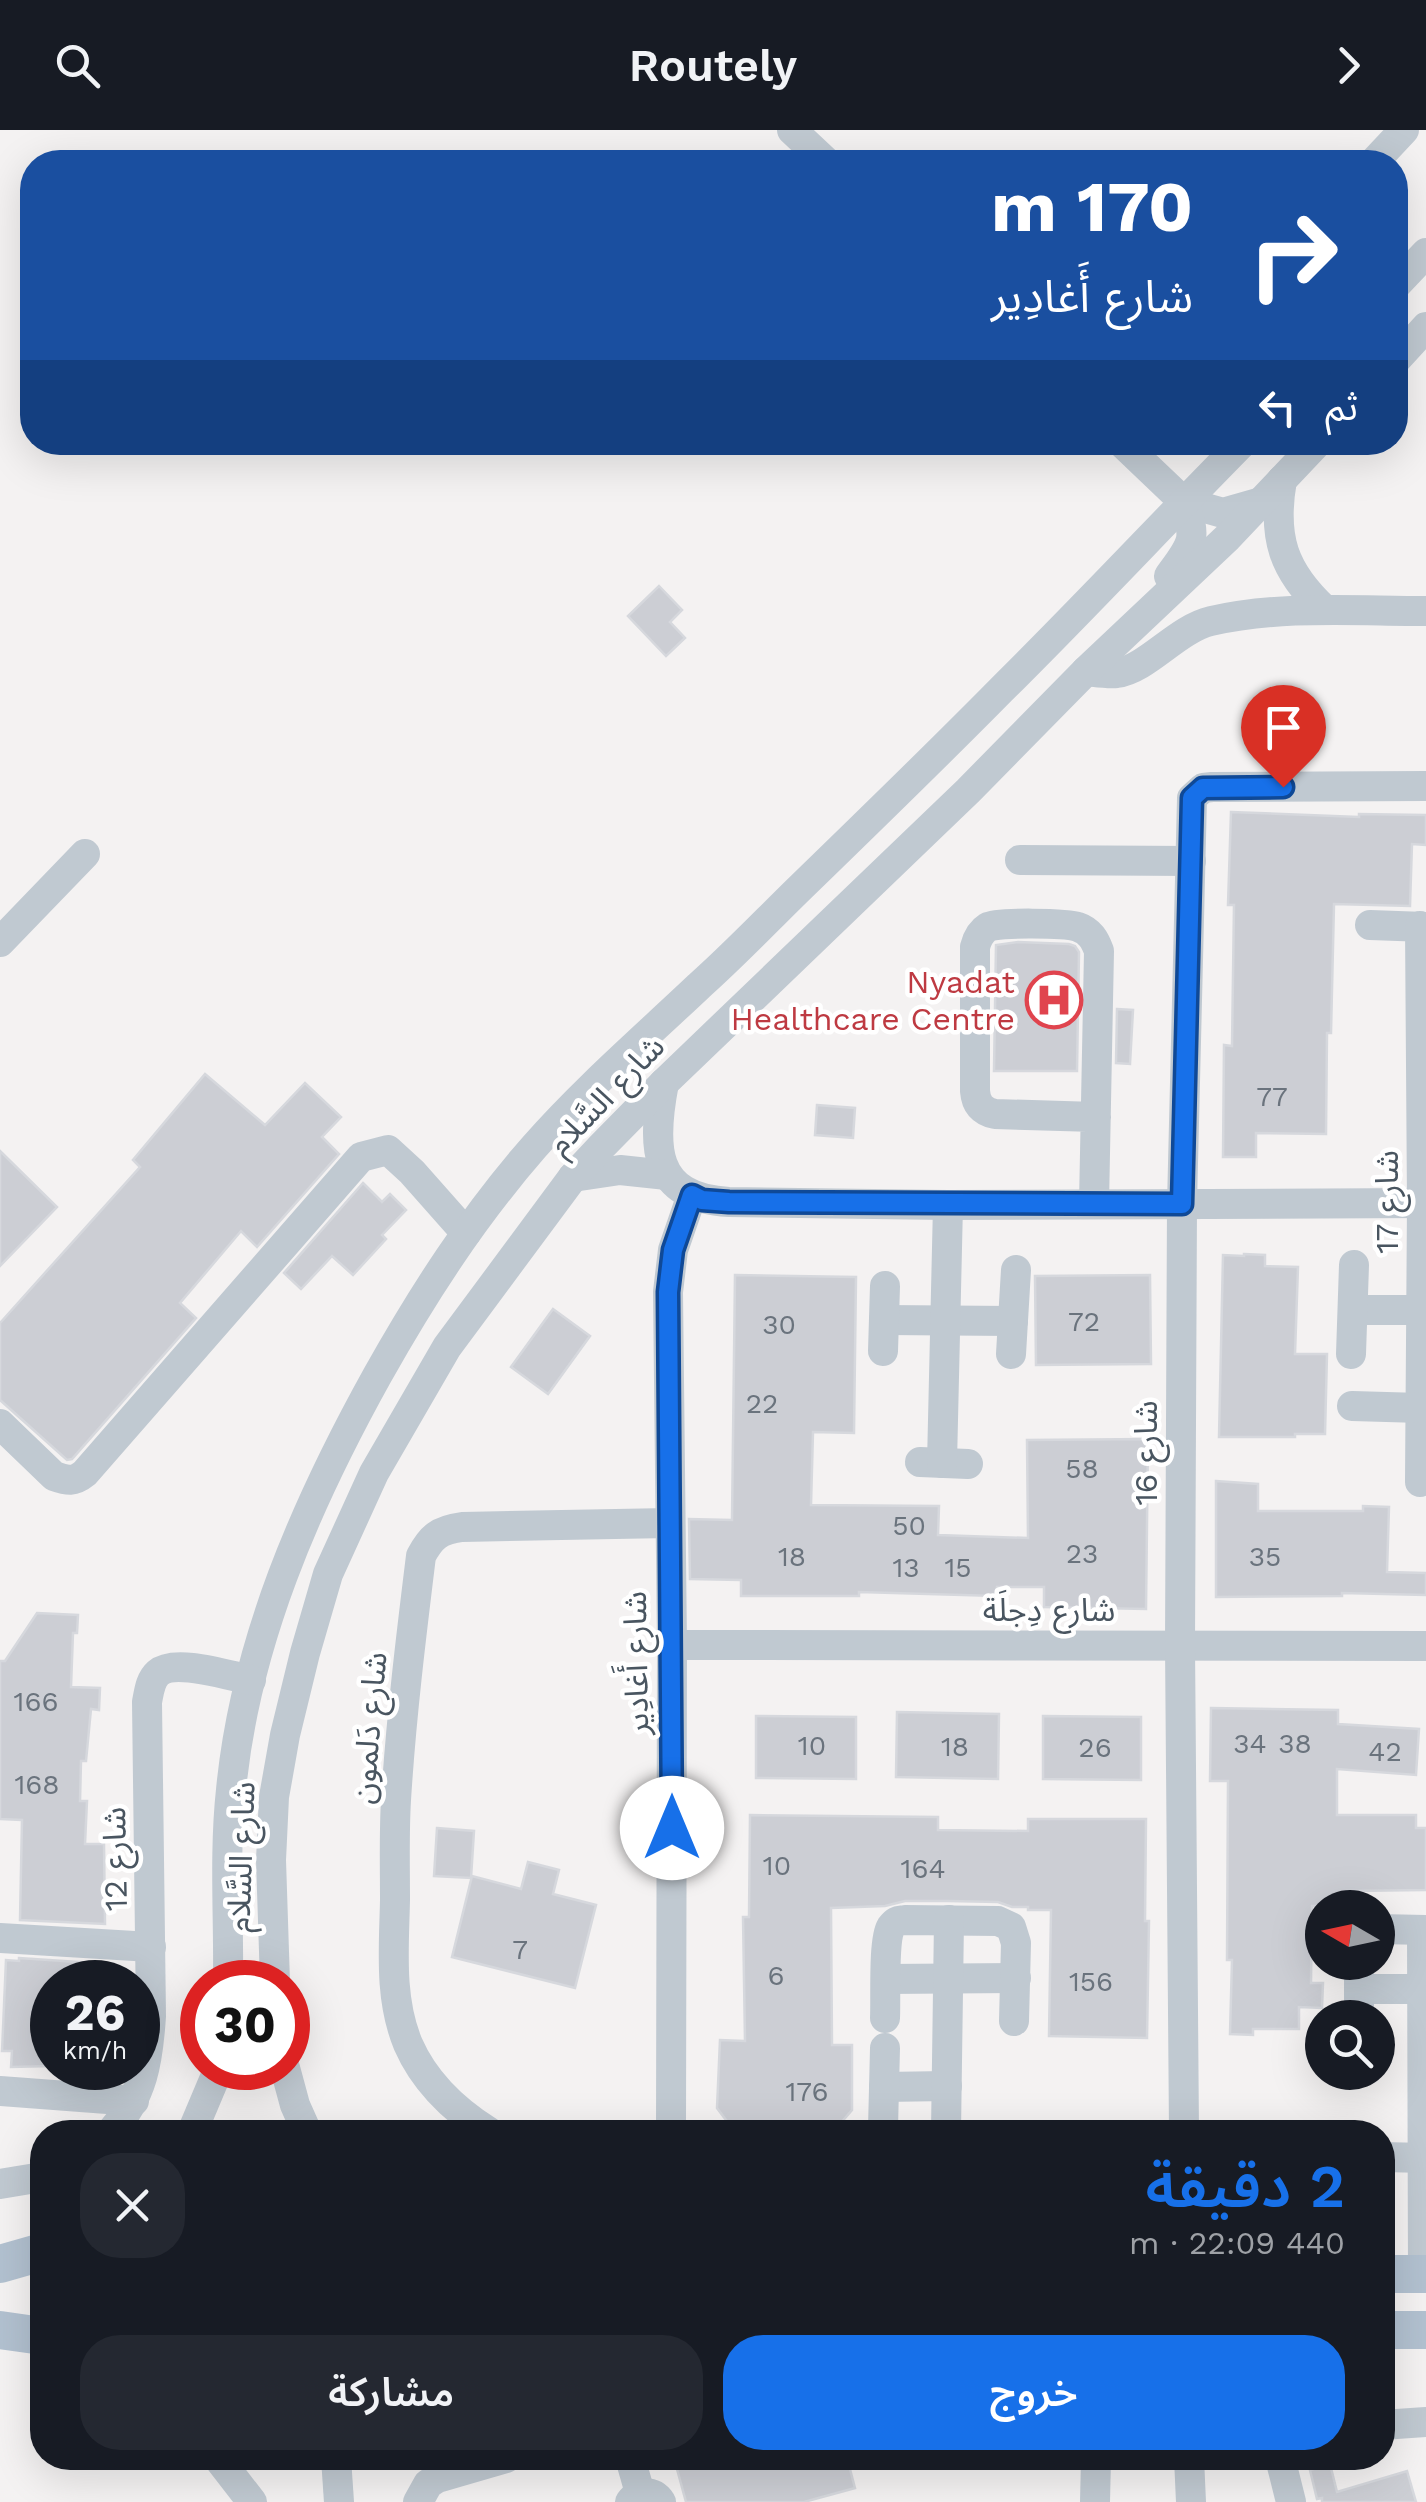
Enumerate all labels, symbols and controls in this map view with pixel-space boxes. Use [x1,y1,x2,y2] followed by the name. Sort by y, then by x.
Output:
[50,38,105,93] icon: search
[1321,38,1376,93] icon: forward
[629,39,797,92] text: Routely
[991,166,1193,248] text: 170 m
[1228,190,1358,320] icon: right
[991,270,1193,323] text: شارع أَغادِير
[1250,380,1305,435] icon: left
[1325,385,1358,429] text: ثم
[1241,685,1326,788] pin
[1256,700,1311,755] icon: arrive
[730,963,1015,1038] place label: Nyadat Healthcare Centre
[1024,970,1084,1030] hospital icon: Nyadat Healthcare Centre
[540,1027,676,1166] street label: شارع السَّلام
[1256,1080,1288,1113] house number: 77
[1368,1150,1411,1254] street label: شارع 17
[1068,1305,1100,1338] house number: 72
[762,1308,796,1341] house number: 30
[746,1387,778,1420] house number: 22
[1127,1400,1170,1506] street label: شارع 16
[1065,1452,1099,1485] house number: 58
[892,1509,926,1542] house number: 50
[1066,1537,1098,1570] house number: 23
[778,1540,806,1573] house number: 18
[1249,1540,1281,1573] house number: 35
[892,1551,920,1584] house number: 13
[944,1551,972,1584] house number: 15
[983,1589,1115,1634] street label: شارع دِجلَة
[609,1591,661,1736] street label: شارع أَغادِير
[343,1650,400,1806] street label: شارع دَلمون
[14,1685,58,1718] house number: 166
[1233,1727,1267,1760] house number: 34
[1278,1727,1312,1760] house number: 38
[798,1729,826,1762] house number: 10
[941,1730,969,1763] house number: 18
[1078,1731,1112,1764] house number: 26
[1368,1735,1402,1768] house number: 42
[14,1768,60,1801] house number: 168
[620,1776,724,1880] position arrow
[219,1781,268,1933] street label: شارع السَّلام
[95,1806,140,1912] street label: شارع 12
[763,1849,791,1882] house number: 10
[900,1852,946,1885] house number: 164
[1305,1890,1395,1980] north arrow
[1305,1890,1395,2090] map controls
[512,1933,528,1966] house number: 7
[767,1959,785,1992] house number: 6
[180,1960,310,2090] speed limit sign: 30
[1069,1965,1113,1998] house number: 156
[65,1983,125,2042] text: 26
[1305,2000,1395,2090] button: search
[63,2036,127,2065] text: km/h
[785,2075,829,2108] house number: 176
[1146,2151,1345,2222] text: 2 دقيقة
[80,2153,185,2258] button: close
[1129,2224,1345,2262] text: 440 m · 22:09
[80,2335,703,2450] button: مشاركة
[723,2335,1345,2450] button: خروج

